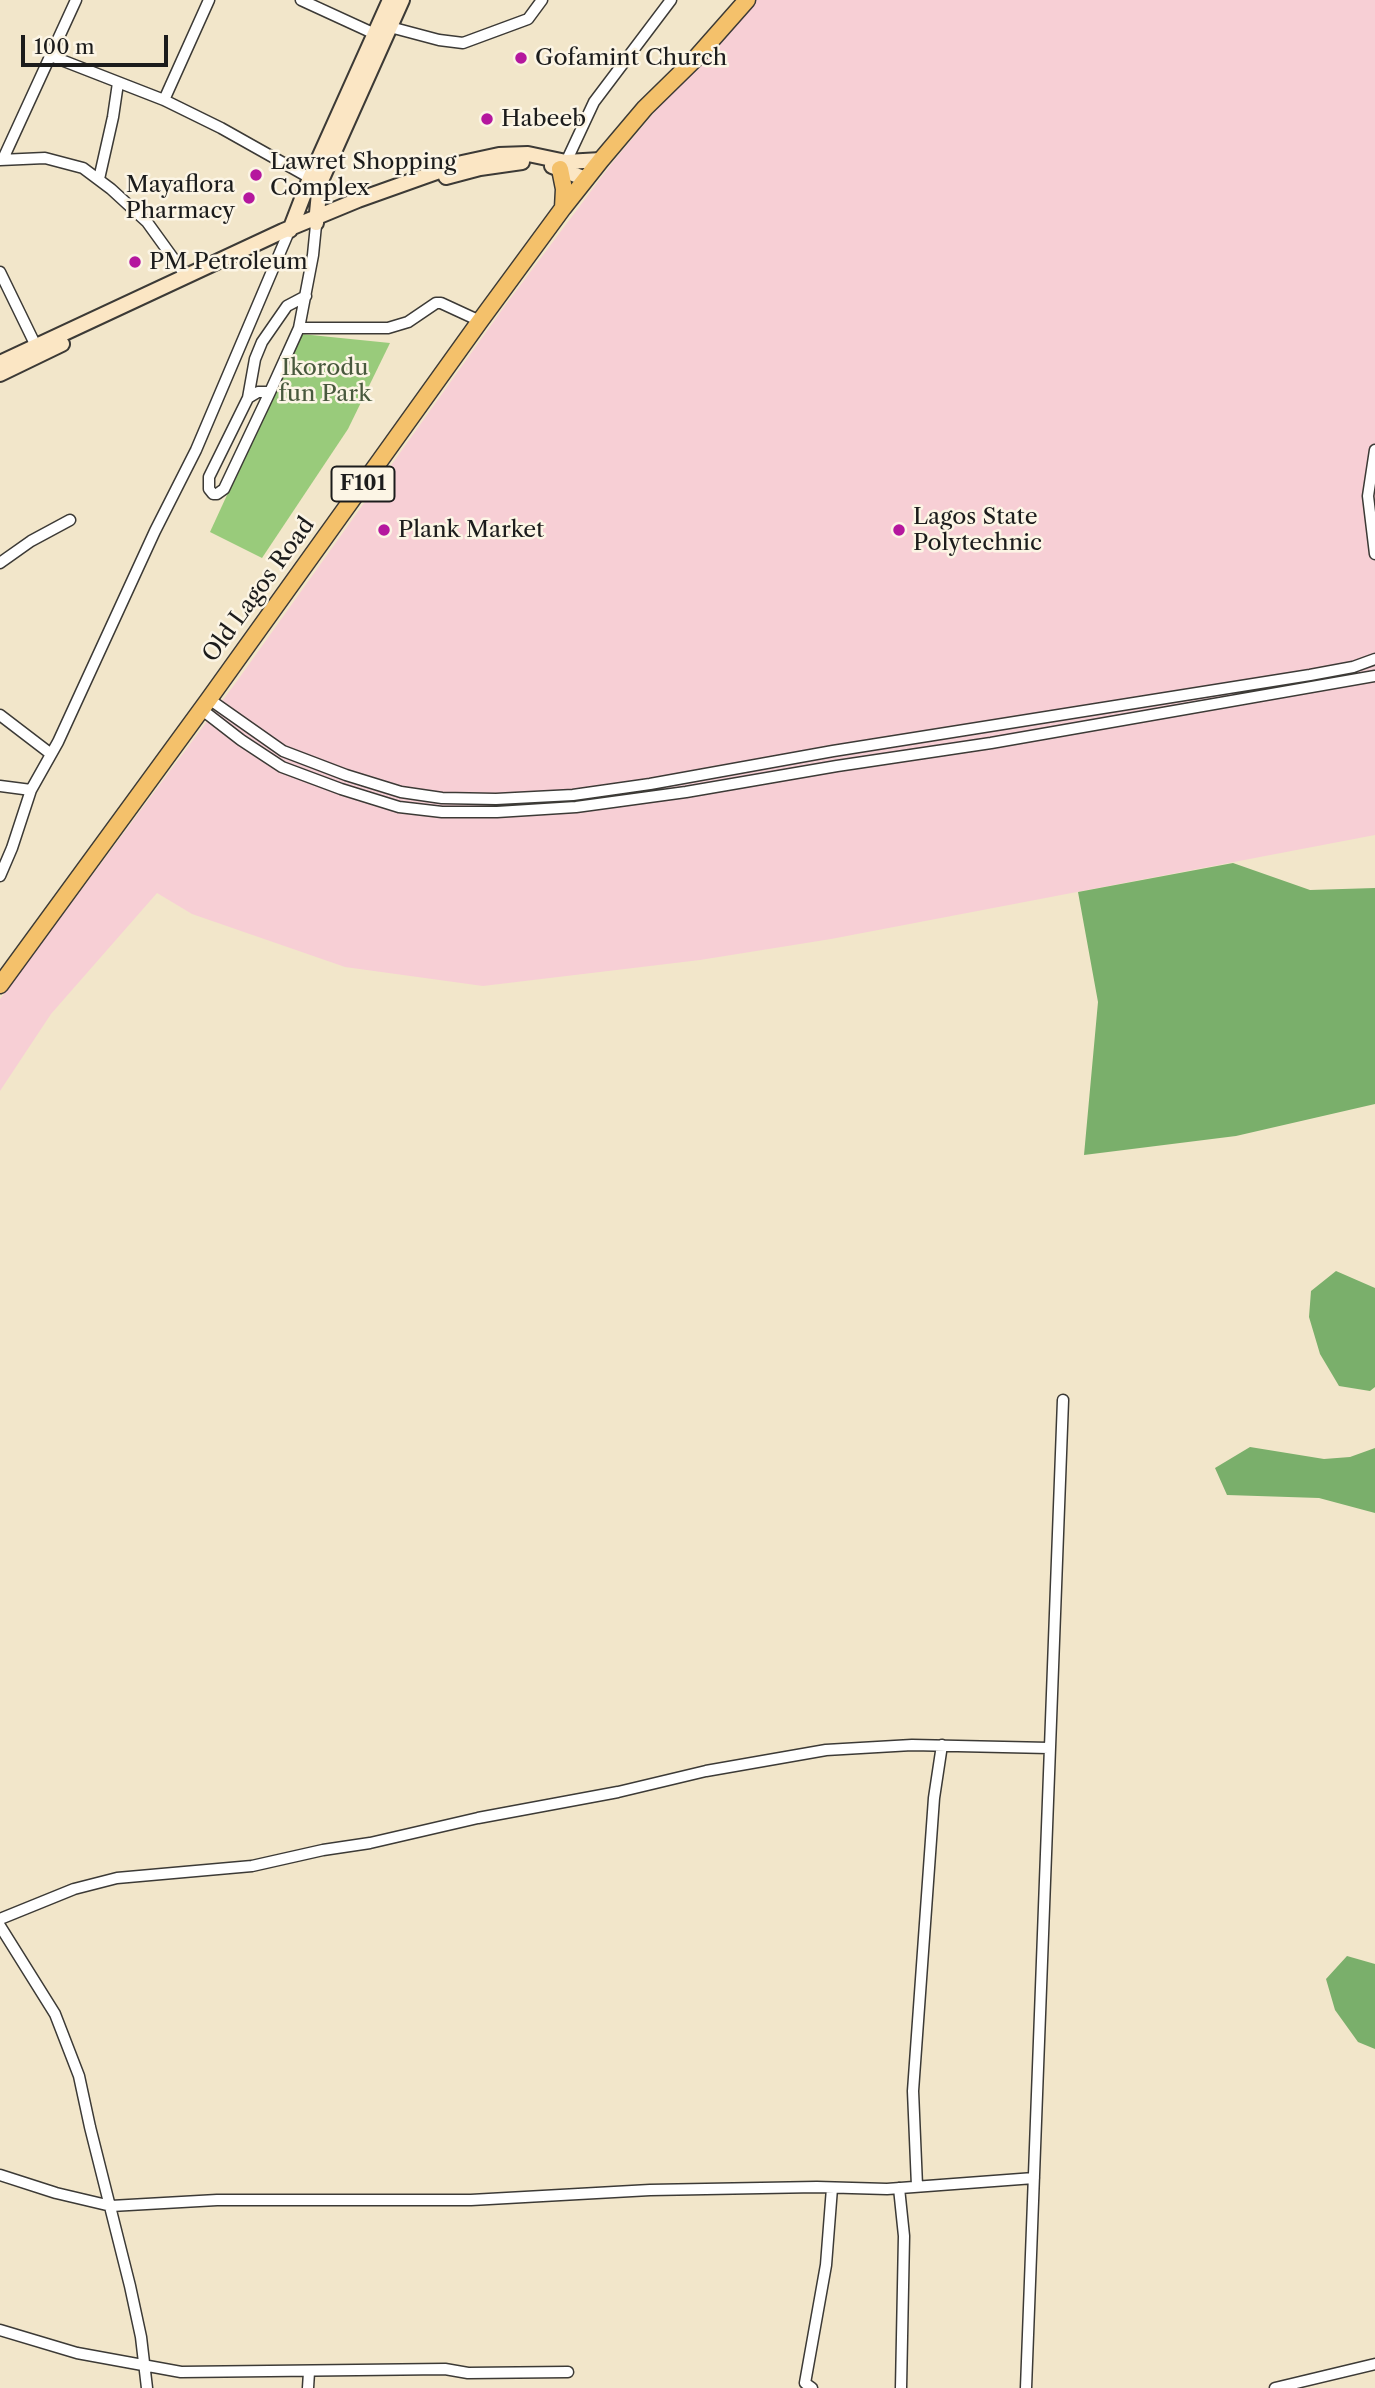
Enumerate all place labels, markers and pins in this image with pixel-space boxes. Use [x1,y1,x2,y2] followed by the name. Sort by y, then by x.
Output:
[535,44,727,72] place label: Gofamint Church
[513,50,529,66] marker: Gofamint Church
[501,105,586,133] place label: Habeeb
[479,111,495,127] marker: Habeeb
[270,148,456,202] place label: Lawret Shopping Complex
[248,167,264,183] marker: Lawret Shopping Complex
[125,171,235,225] place label: Mayaflora Pharmacy
[241,190,257,206] marker: Mayaflora Pharmacy
[149,248,308,276] place label: PM Petroleum
[127,254,143,270] marker: PM Petroleum
[913,503,1042,557] place label: Lagos State Polytechnic
[398,516,544,544] place label: Plank Market
[376,522,392,538] marker: Plank Market
[891,522,907,538] marker: Lagos State Polytechnic

